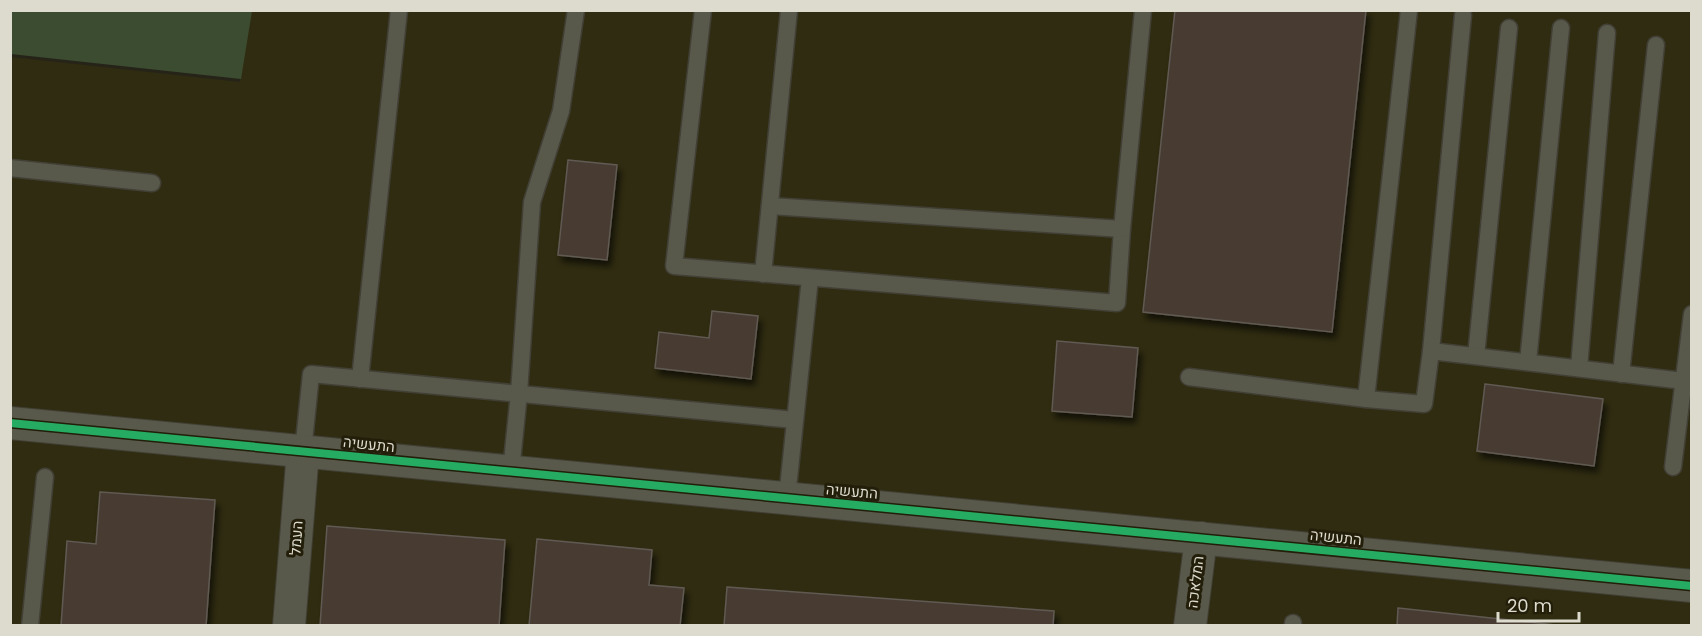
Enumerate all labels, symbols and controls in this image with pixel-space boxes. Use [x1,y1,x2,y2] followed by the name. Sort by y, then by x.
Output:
[342,431,396,457] street label: התעשיה
[825,478,879,504] street label: התעשיה
[284,520,308,556] street label: העמל
[1309,524,1363,550] street label: התעשיה
[1181,555,1209,609] street label: המלאכה
[1498,585,1579,623] scale bar
[1507,593,1552,618] text: 20 m

